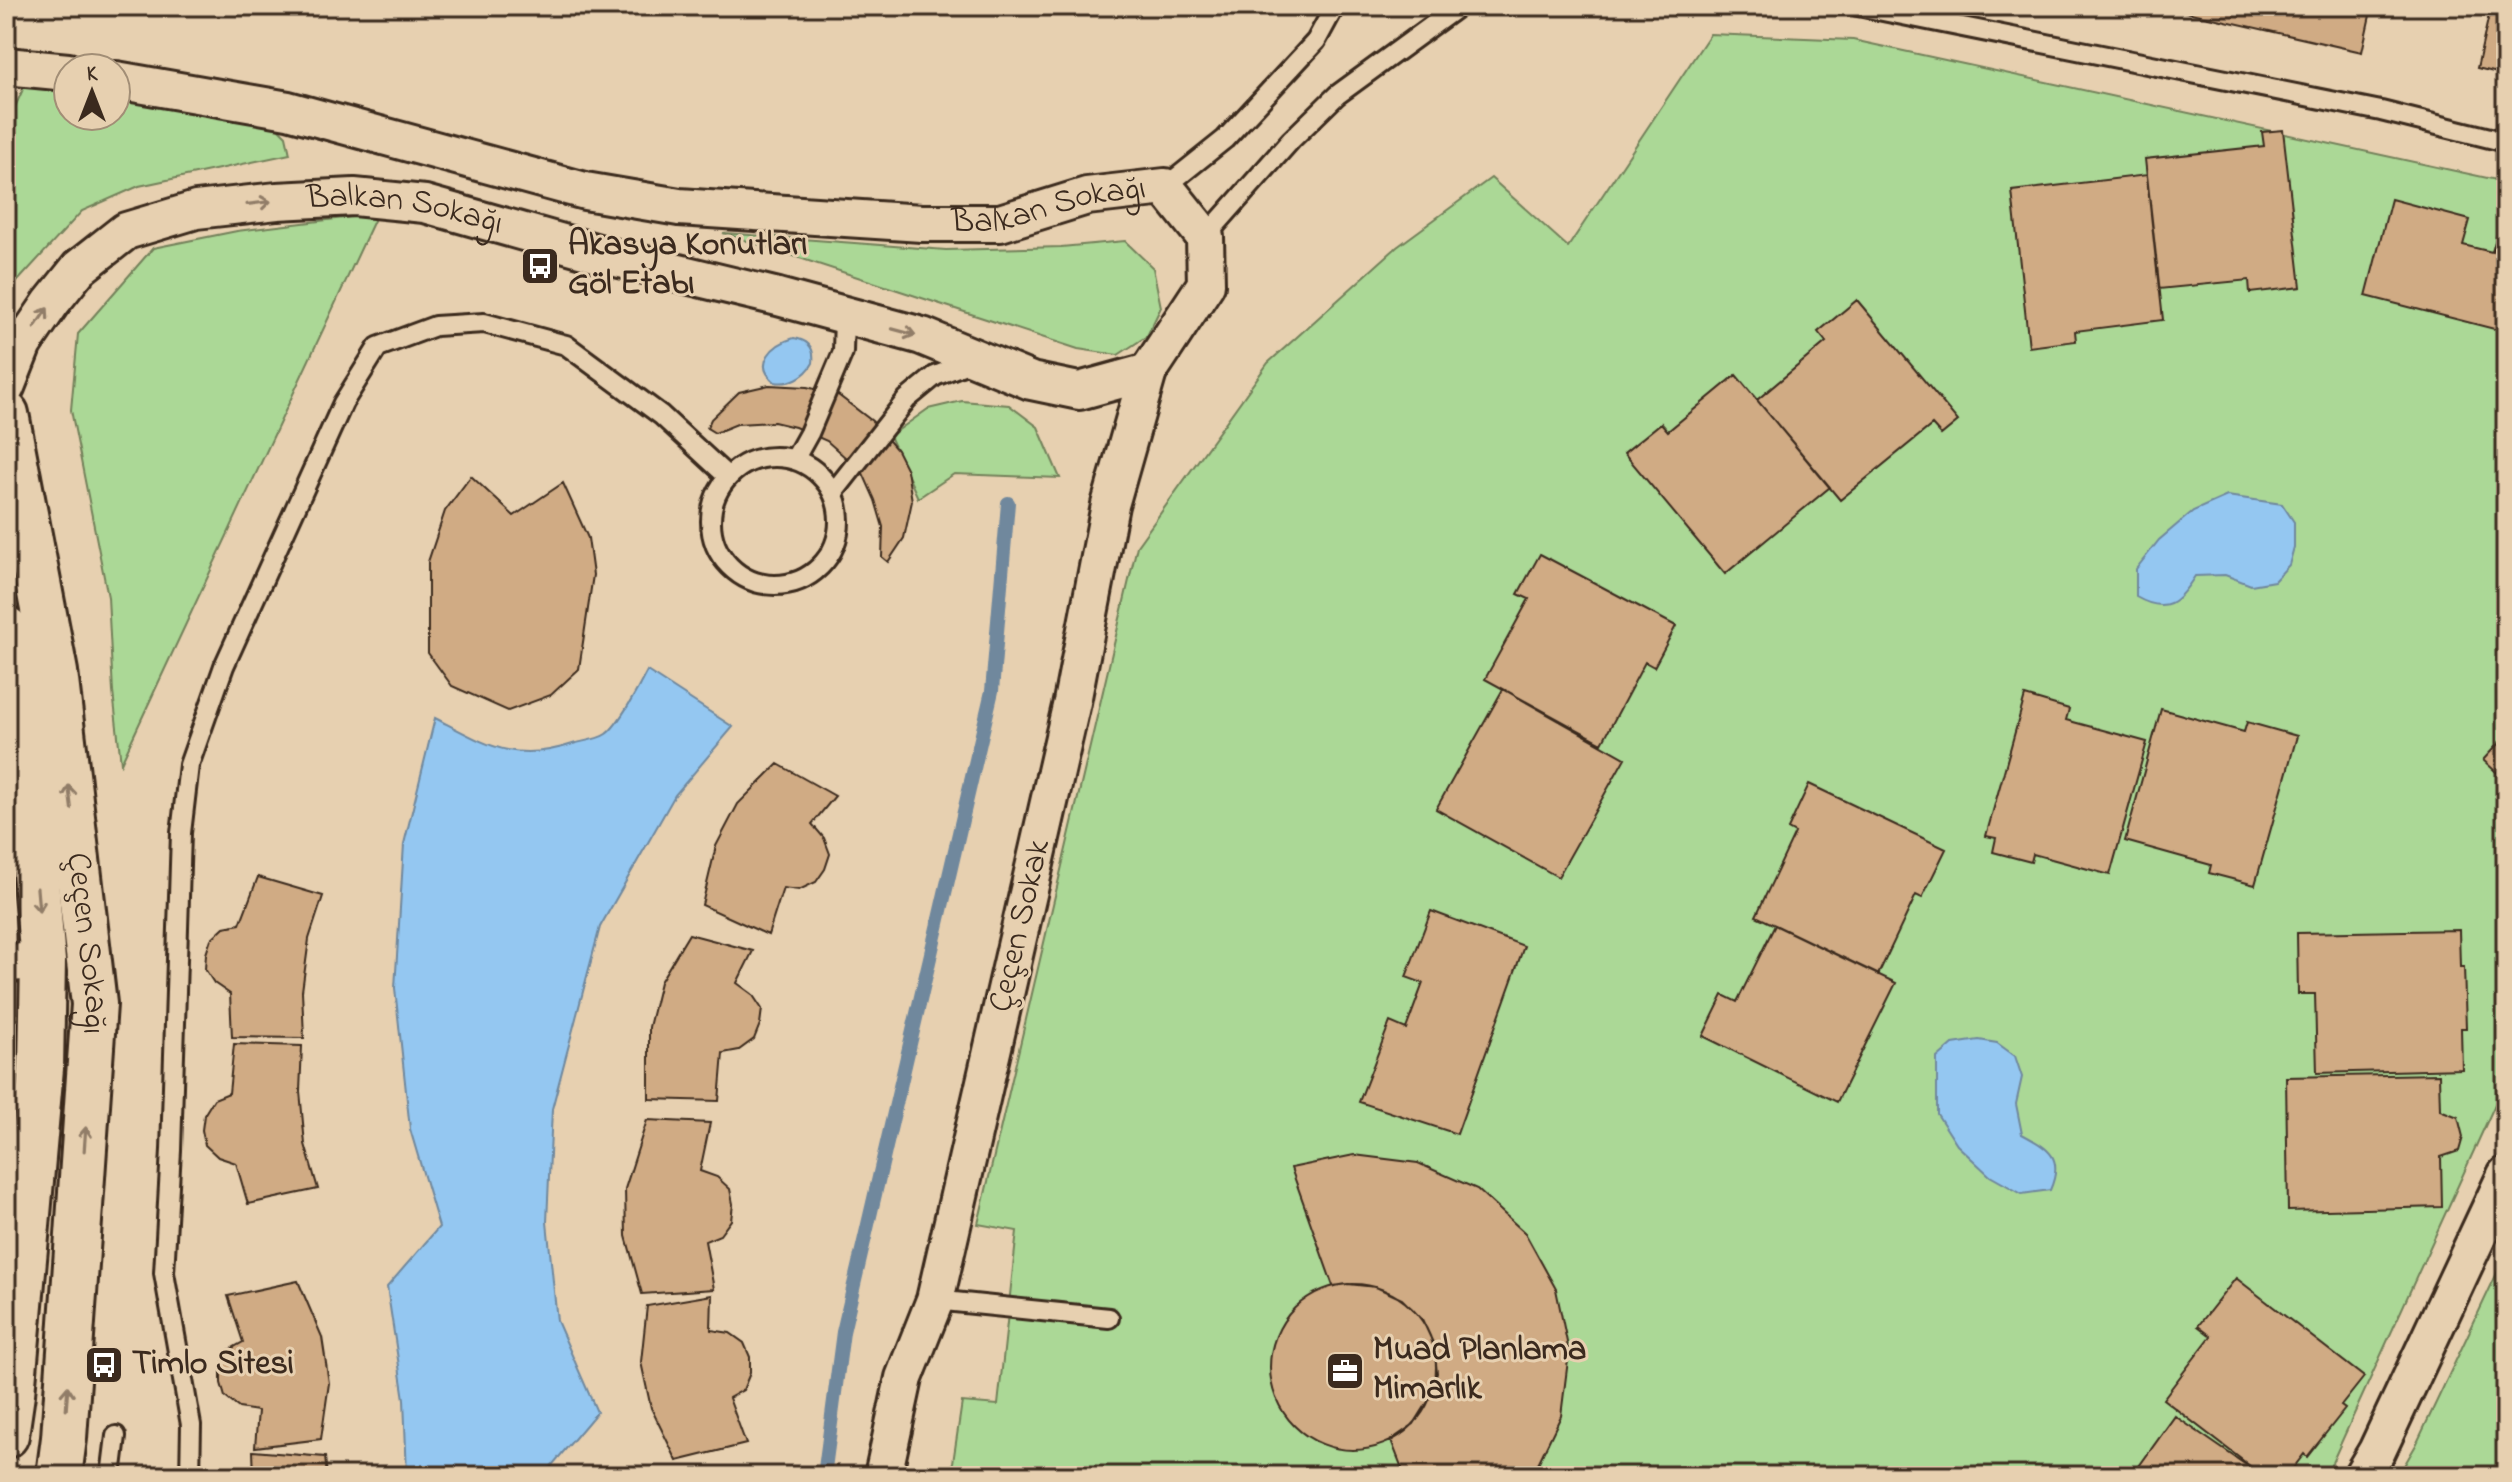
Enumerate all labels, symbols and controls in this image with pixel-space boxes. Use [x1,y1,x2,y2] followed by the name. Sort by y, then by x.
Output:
[52,52,132,132] north arrow
[87,59,99,91] text: K
[950,164,1148,248] street label: Balkan Sokağı
[304,172,509,250] street label: Balkan Sokağı
[246,195,272,210] one-way arrow
[568,221,808,310] place label: Akasya Konutları Göl Etabı
[519,245,561,287] bus stop icon: Akasya Konutları Göl Etabı
[33,307,49,330] one-way arrow
[891,325,917,340] one-way arrow
[62,784,77,811] one-way arrow
[977,834,1065,1017] street label: Çeçen Sokak
[51,850,120,1036] street label: Çeçen Sokağı
[31,886,46,913] one-way arrow
[78,1126,93,1153] one-way arrow
[1373,1326,1586,1415] place label: Muad Planlama Mimarlık
[132,1340,294,1390] place label: Timlo Sitesi
[83,1344,125,1386] bus stop icon: Timlo Sitesi
[1324,1350,1366,1392] office icon: Muad Planlama Mimarlık
[60,1386,75,1412] one-way arrow

